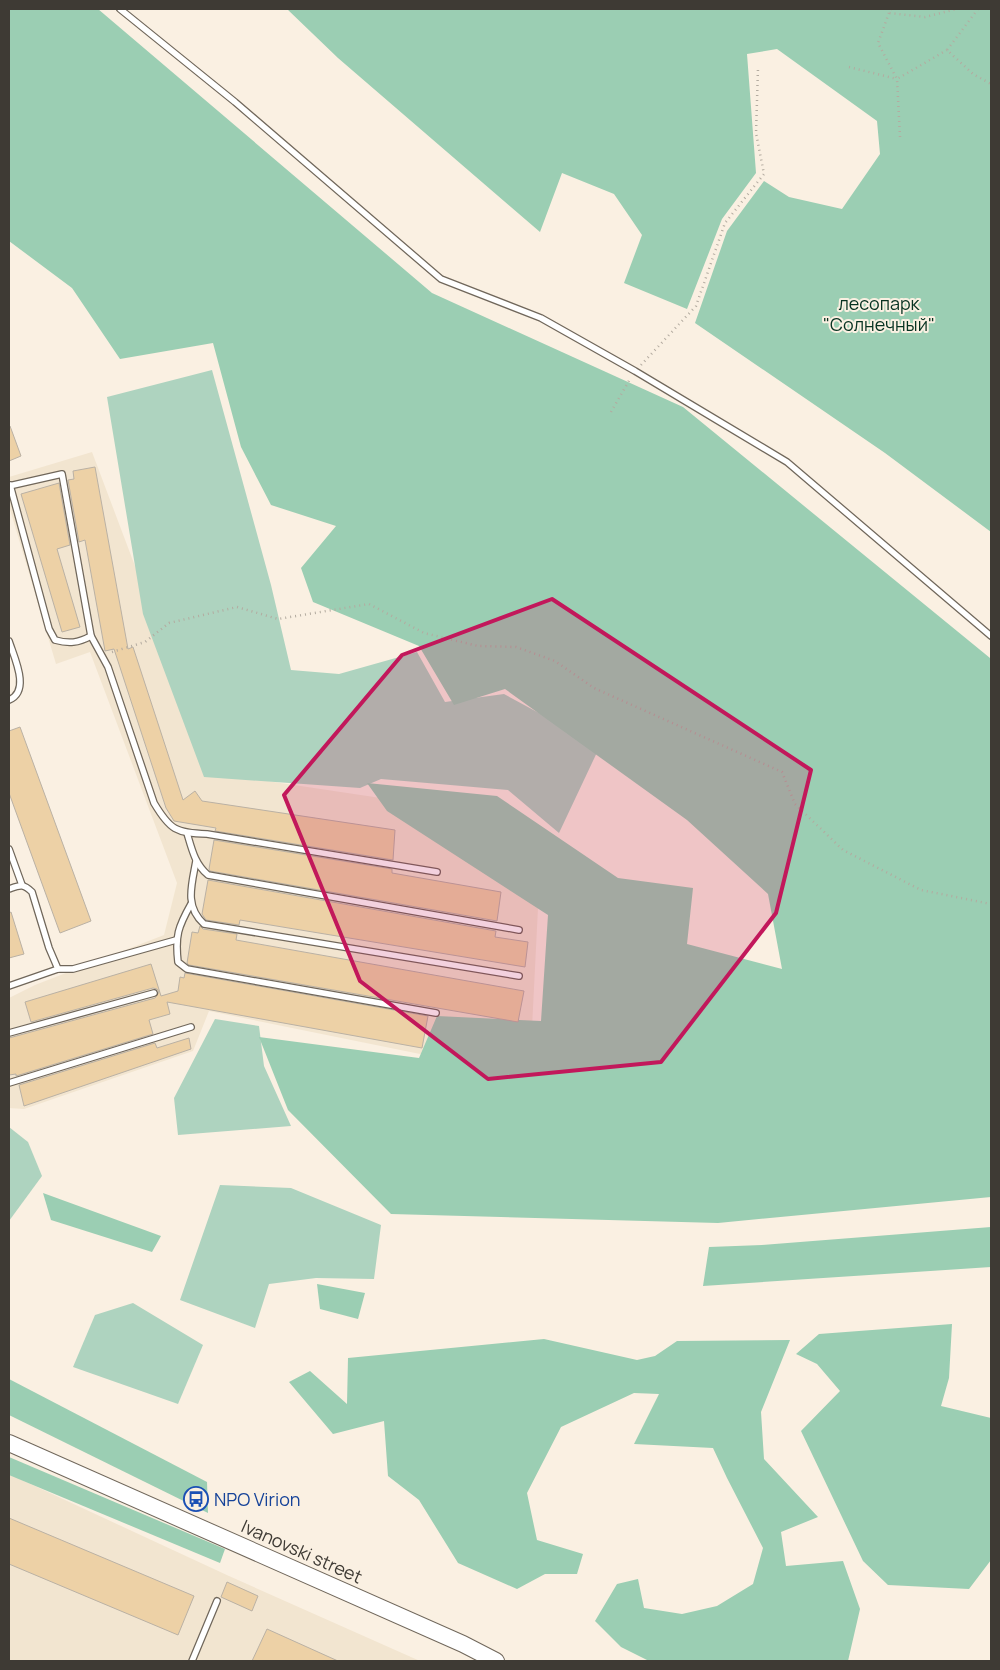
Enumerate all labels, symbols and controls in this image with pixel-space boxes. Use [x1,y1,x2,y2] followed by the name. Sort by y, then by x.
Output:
[823,291,935,336] park label: лесопарк "Солнечный"
[183,1486,209,1512] bus stop icon: NPO Virion
[214,1487,301,1511] place label: NPO Virion
[238,1514,366,1588] street label: Ivanovski street

